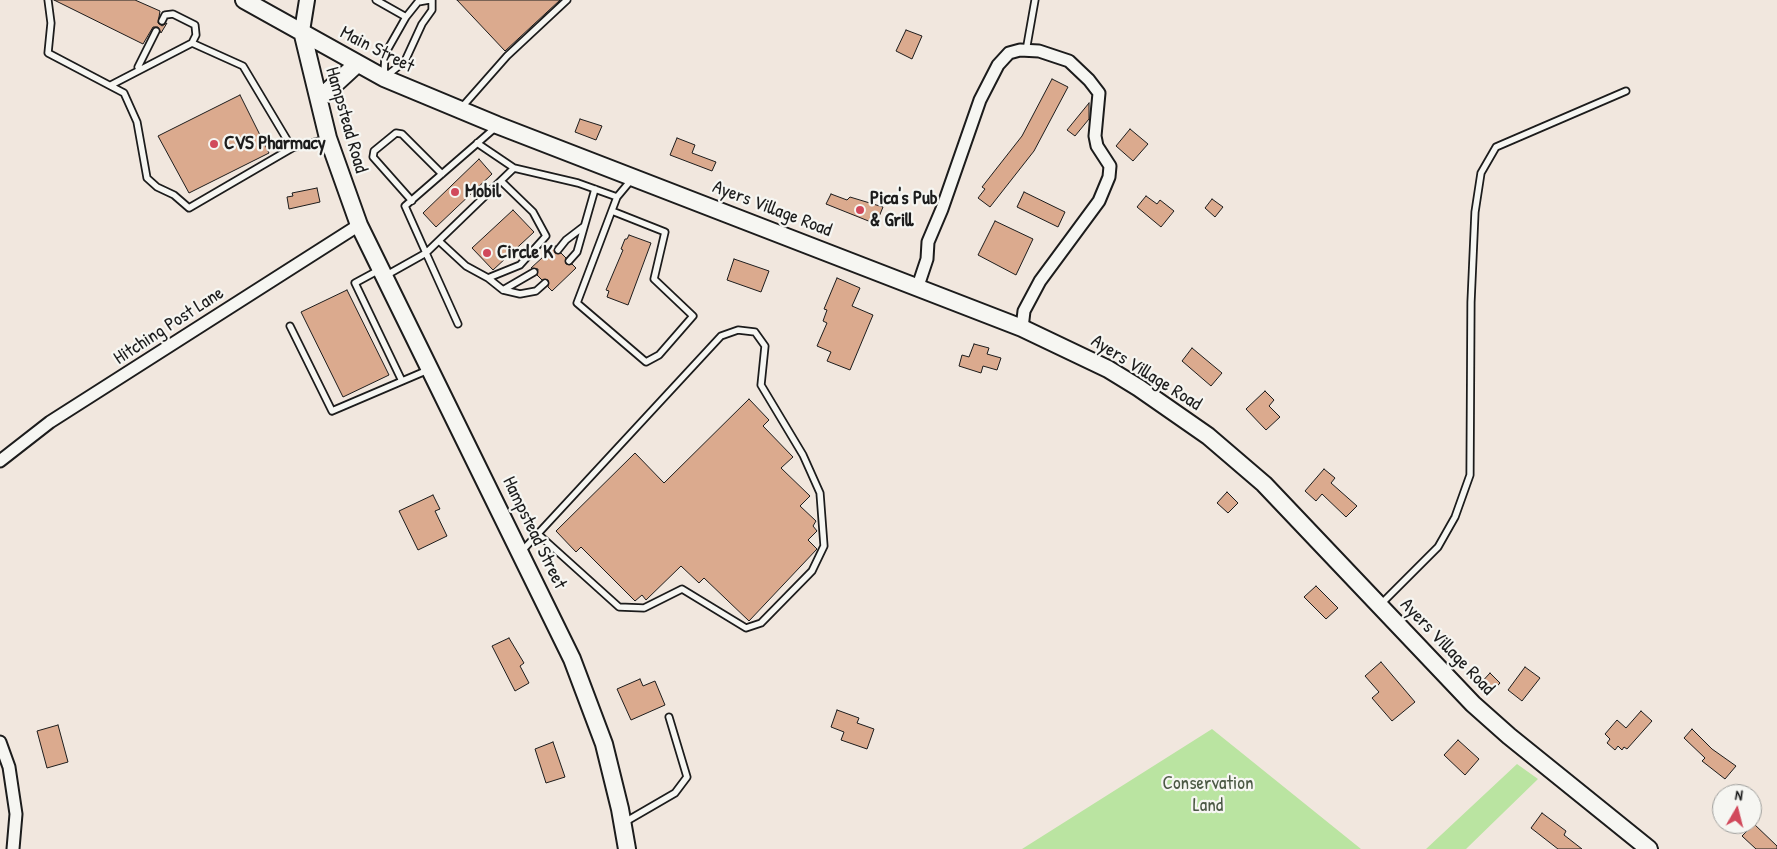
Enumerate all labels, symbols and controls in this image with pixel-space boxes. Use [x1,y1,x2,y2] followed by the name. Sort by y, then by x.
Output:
[336,22,418,78] street label: Main Street
[320,64,372,176] street label: Hampstead Road
[224,133,326,155] place label: CVS Pharmacy
[208,138,220,150] marker: CVS Pharmacy
[709,176,835,242] street label: Ayers Village Road
[465,181,501,203] place label: Mobil
[449,186,461,198] marker: Mobil
[870,188,938,232] place label: Pica's Pub & Grill
[854,204,866,216] marker: Pica's Pub & Grill
[497,242,553,264] place label: Circle K
[481,247,493,259] marker: Circle K
[110,282,228,370] street label: Hitching Post Lane
[1087,330,1205,416] street label: Ayers Village Road
[497,473,571,593] street label: Hampstead Street
[1395,594,1499,700] street label: Ayers Village Road
[1163,773,1253,817] park label: Conservation Land
[1712,784,1762,834] north arrow
[1734,785,1744,805] text: N

